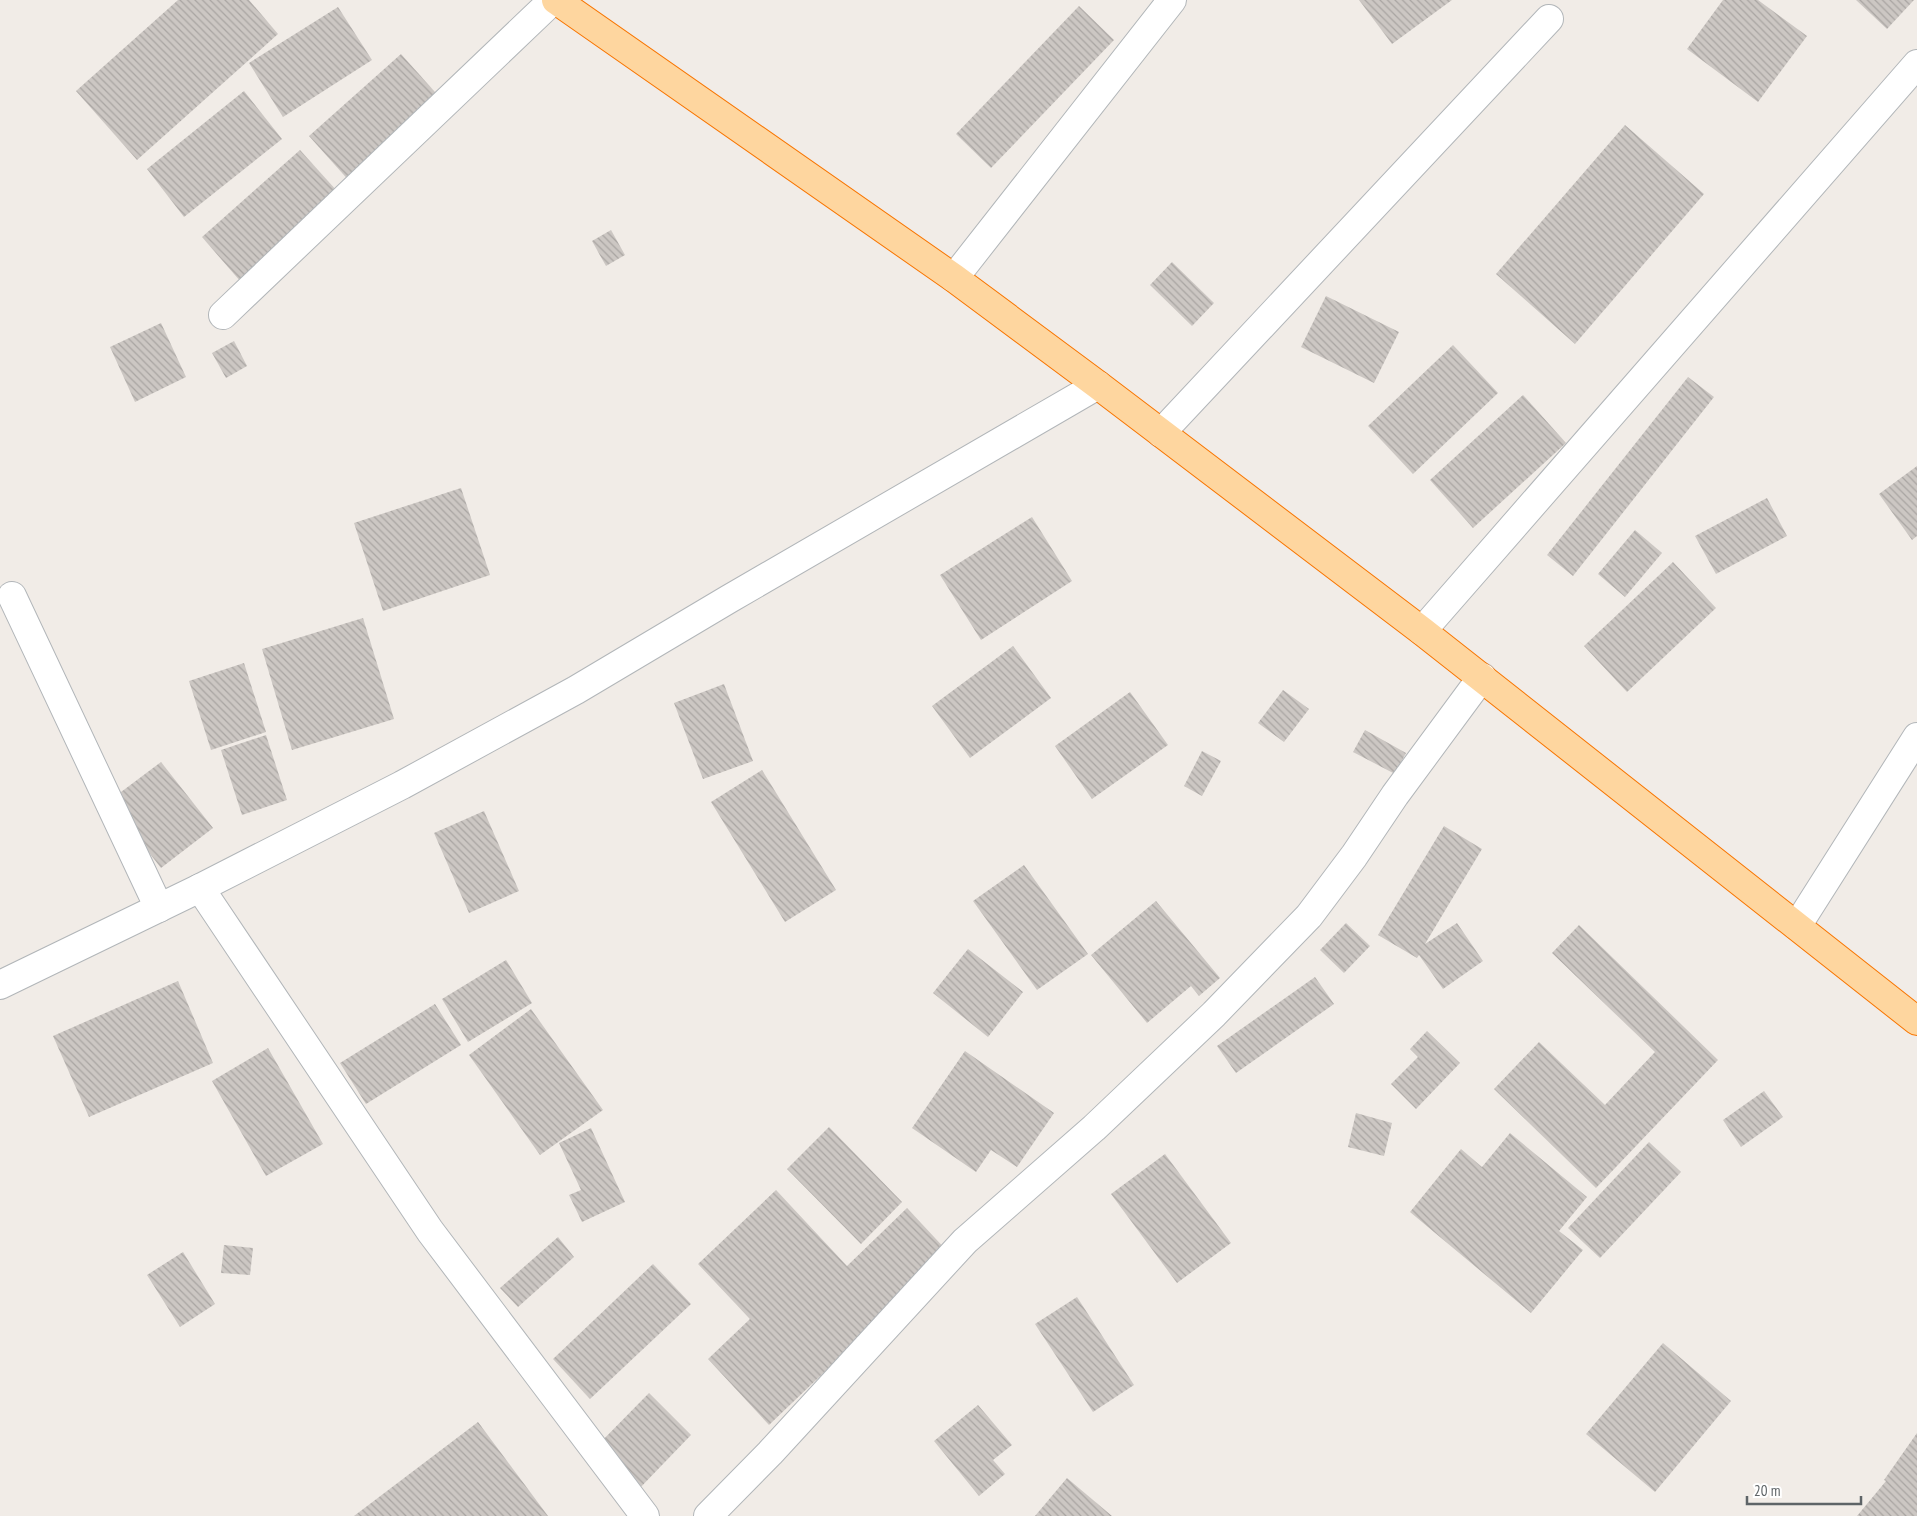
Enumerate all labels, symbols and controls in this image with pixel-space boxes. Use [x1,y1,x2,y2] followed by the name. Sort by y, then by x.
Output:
[1747,1474,1861,1506] scale bar
[1754,1481,1780,1500] text: 20 m

